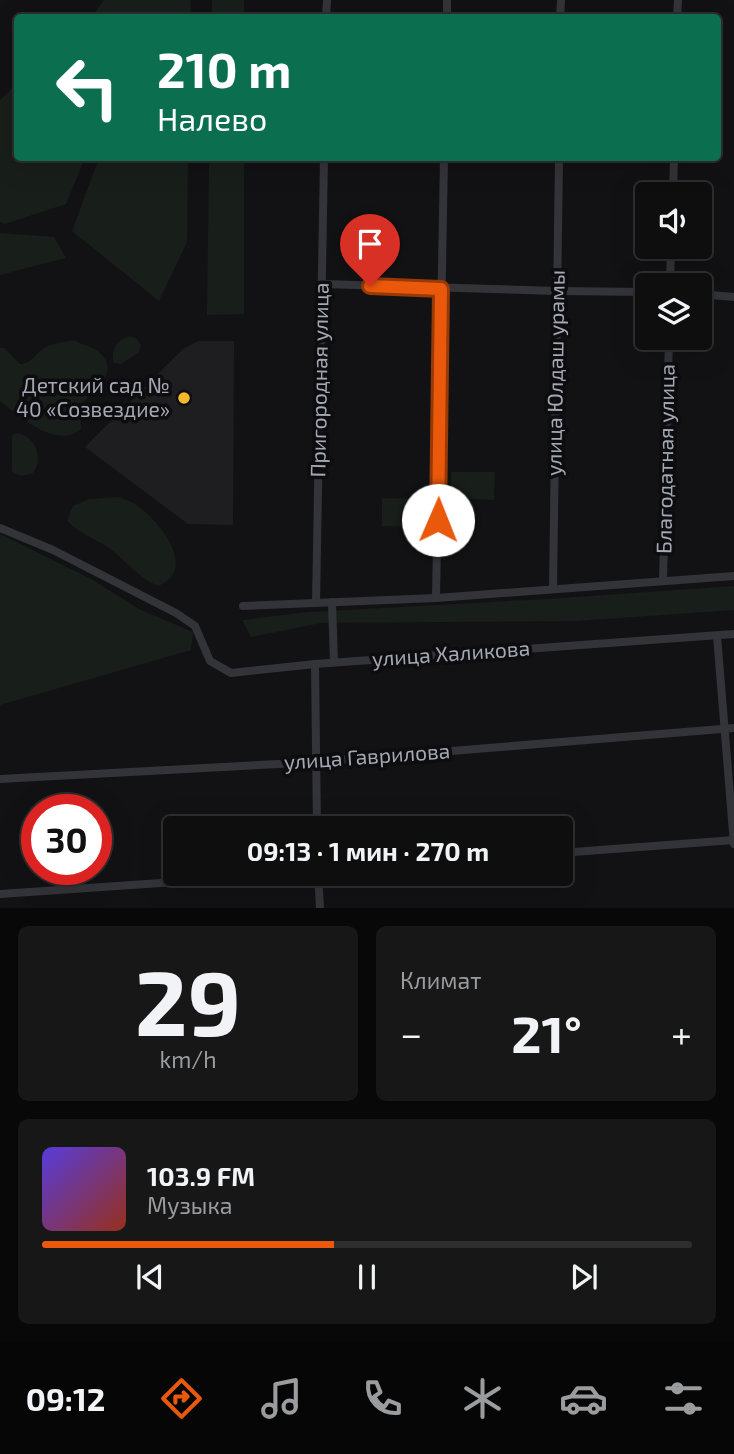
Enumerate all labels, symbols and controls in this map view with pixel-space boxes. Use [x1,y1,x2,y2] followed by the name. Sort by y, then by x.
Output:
[157,39,291,98] text: 210 m
[42,42,133,133] icon: left
[157,99,267,137] text: Налево
[635,182,712,350] map controls
[635,182,712,259] button: sound
[340,214,400,286] pin
[351,225,389,263] icon: arrive
[540,270,570,476] street label: улица Юлдаш урамы
[635,273,712,350] button: layers
[304,282,334,478] street label: Пригородная улица
[650,364,680,554] street label: Благодатная улица
[16,372,170,421] place label: Детский сад № 40 «Созвездие»
[176,390,192,406] marker: Детский сад № 40 «Созвездие»
[401,483,475,557] position arrow
[371,635,531,671] street label: улица Халикова
[283,737,451,775] street label: улица Гаврилова
[21,794,112,885] speed limit sign: 30
[247,835,489,866] text: 09:13 · 1 мин · 270 m
[135,945,241,1054] text: 29
[400,966,481,994] text: Климат
[511,1001,582,1063] text: 21°
[400,1010,422,1056] text: −
[671,1010,692,1056] text: +
[159,1045,217,1073] text: km/h
[147,1160,255,1191] text: 103.9 FM
[147,1191,232,1219] text: Музыка
[131,1258,169,1296] icon: previous
[348,1258,386,1296] icon: pause
[565,1258,603,1296] icon: next
[157,1374,206,1423] icon: directions
[257,1374,306,1423] icon: music
[358,1374,407,1423] icon: phone
[458,1374,507,1423] icon: climate
[559,1374,608,1423] icon: car
[659,1374,708,1423] icon: filters
[26,1379,105,1417] text: 09:12

